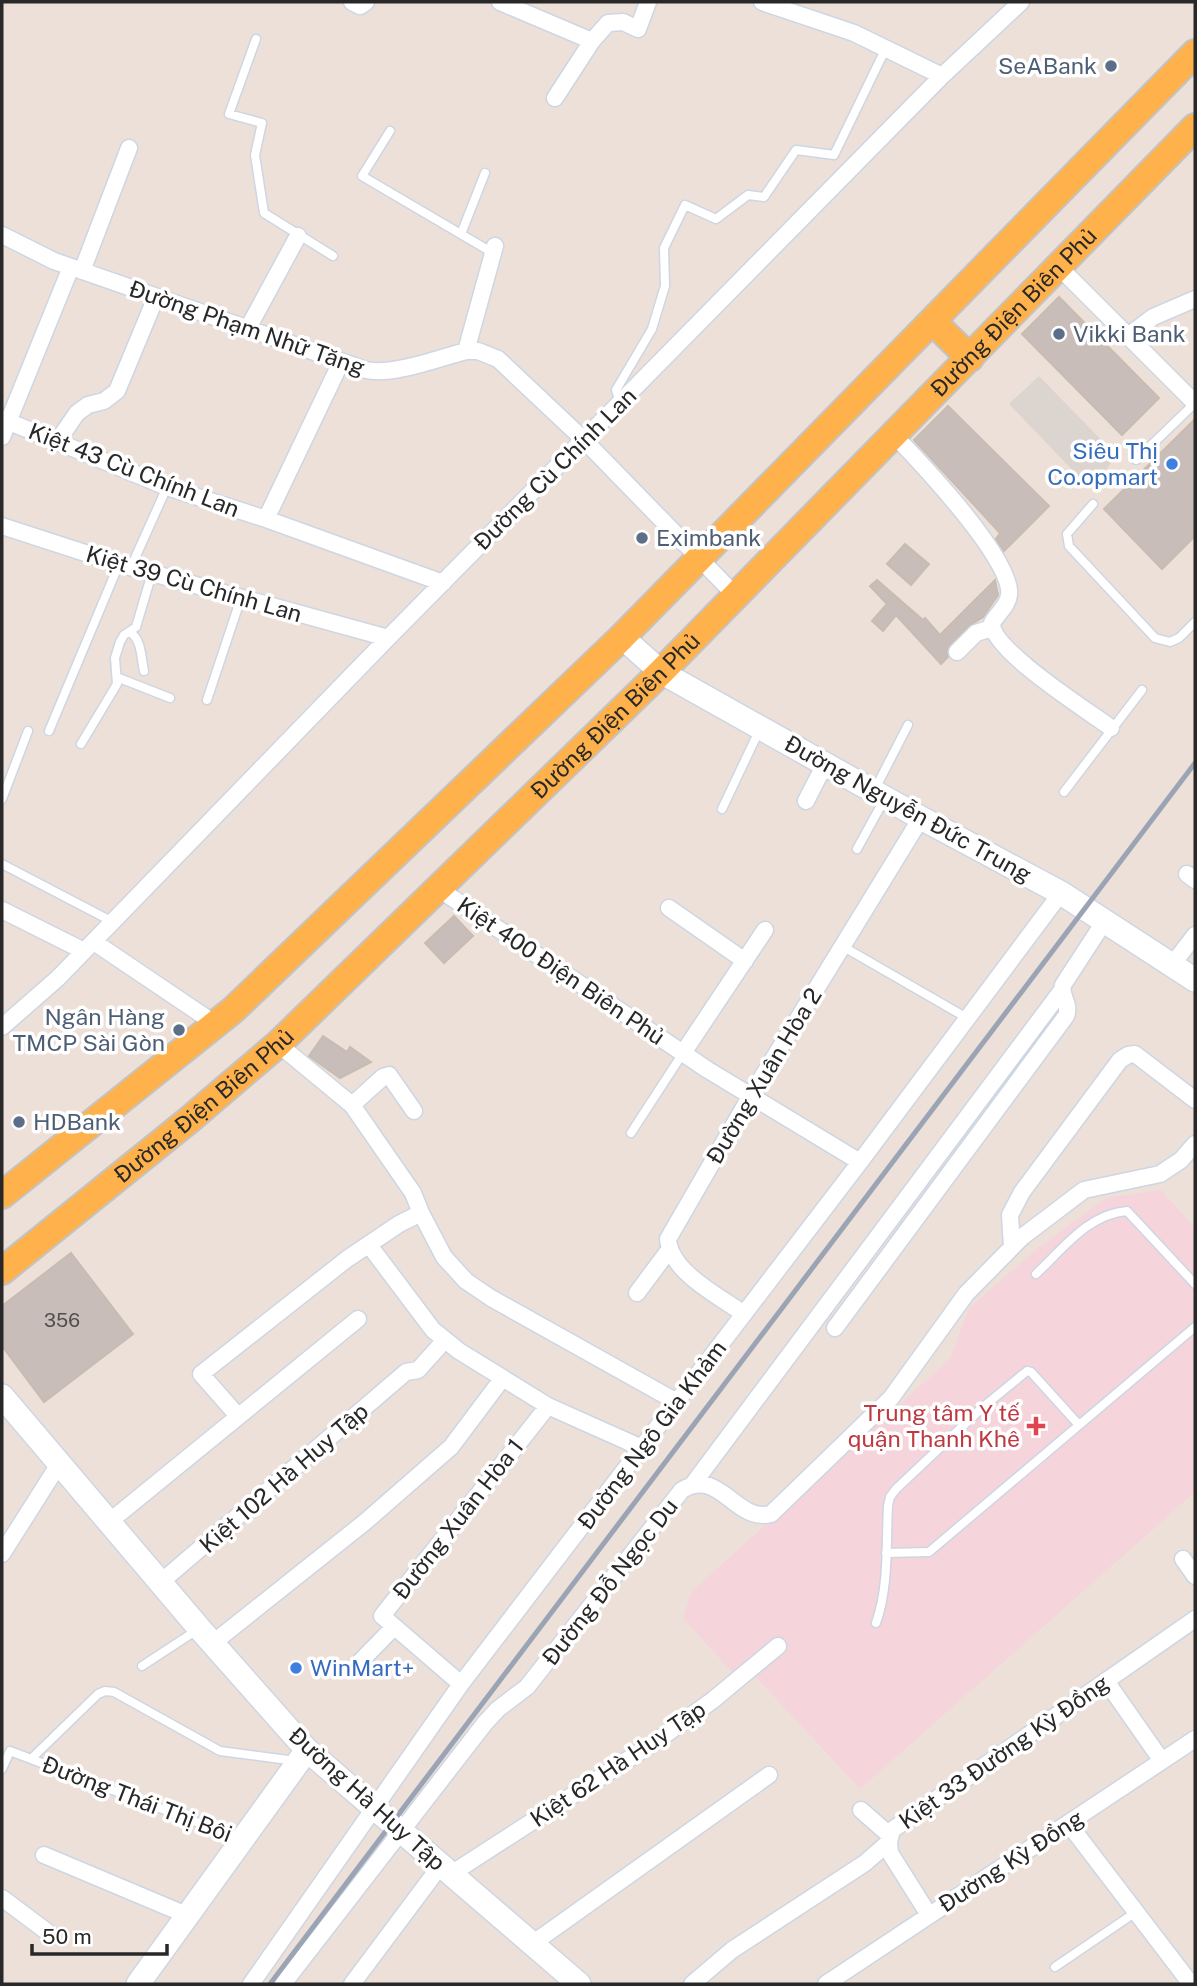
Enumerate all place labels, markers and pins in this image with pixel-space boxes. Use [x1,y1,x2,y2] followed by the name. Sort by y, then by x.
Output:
[998,52,1097,79] place label: SeABank
[1103,58,1119,74] marker: SeABank
[1073,320,1186,347] place label: Vikki Bank
[1051,326,1067,342] marker: Vikki Bank
[1047,437,1158,490] place label: Siêu Thị Co.opmart
[1164,456,1180,472] marker: Siêu Thị Co.opmart
[656,524,761,551] place label: Eximbank
[634,530,650,546] marker: Eximbank
[12,1003,165,1056] place label: Ngân Hàng TMCP Sài Gòn
[171,1022,187,1038] marker: Ngân Hàng TMCP Sài Gòn
[33,1108,121,1135] place label: HDBank
[11,1114,27,1130] marker: HDBank
[848,1399,1020,1452] place label: Trung tâm Y tế quận Thanh Khê
[1026,1416,1046,1436] marker: Trung tâm Y tế quận Thanh Khê
[310,1654,414,1681] place label: WinMart+
[288,1660,304,1676] marker: WinMart+

